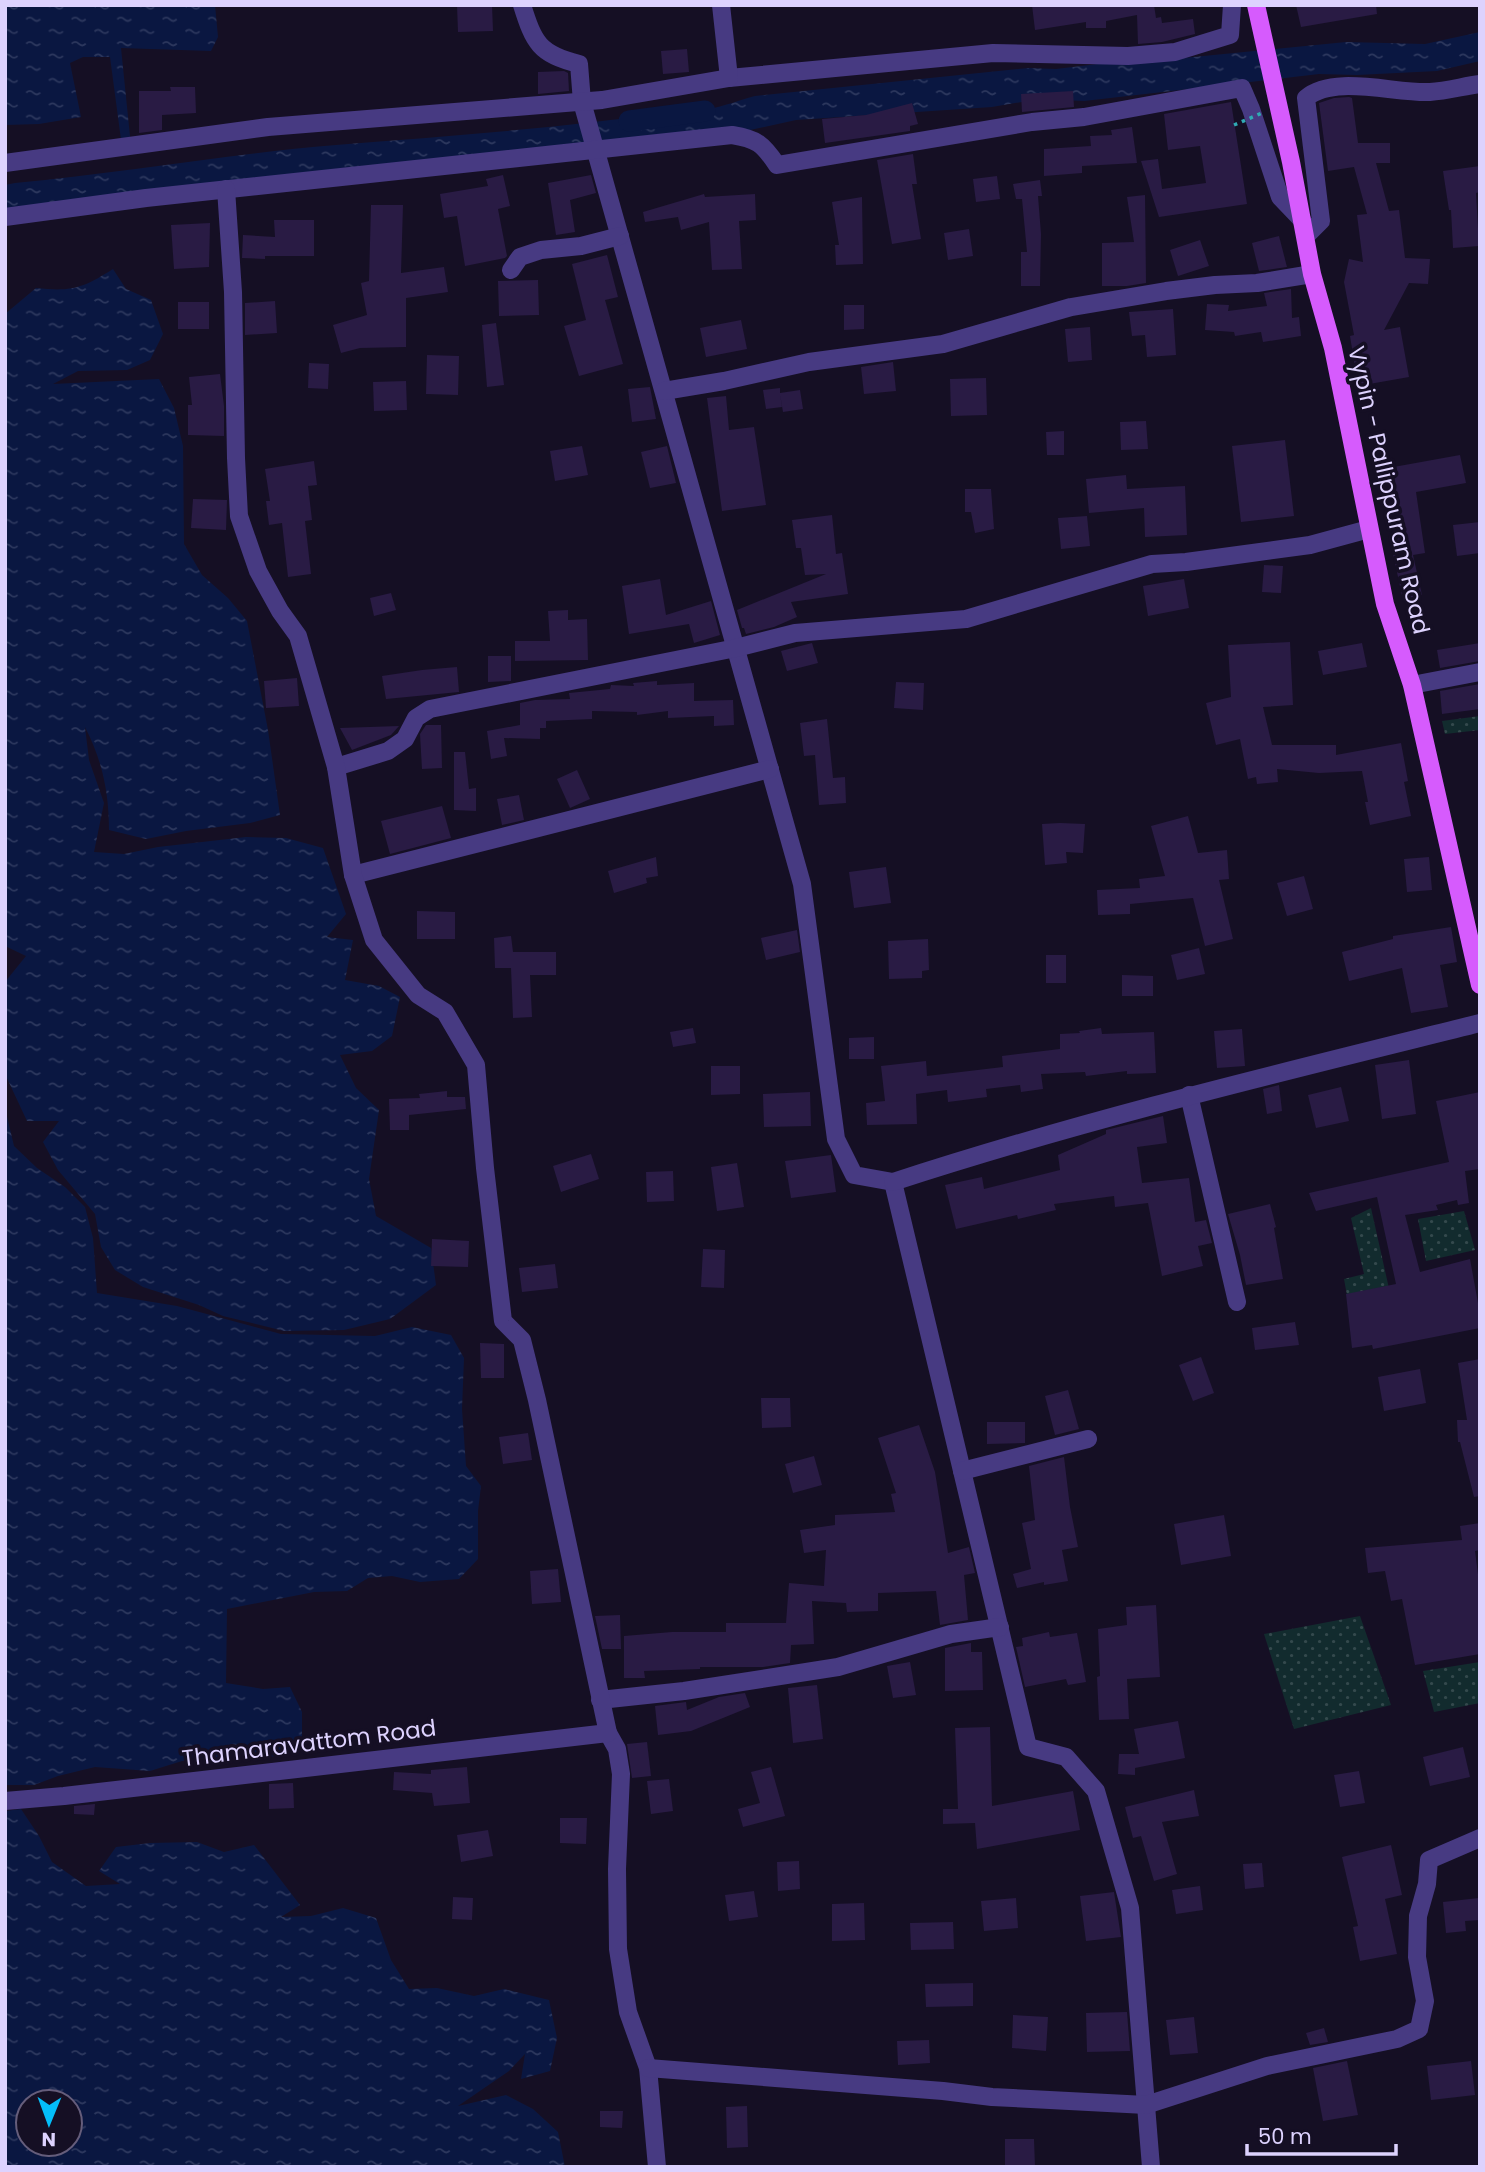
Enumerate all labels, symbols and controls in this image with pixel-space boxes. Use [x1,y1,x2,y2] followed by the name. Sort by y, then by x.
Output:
[1340,343,1438,637] street label: Vypin - Pallippuram Road
[180,1712,438,1774] street label: Thamaravattom Road
[14,2088,84,2158] north arrow
[1247,2112,1396,2156] scale bar
[1258,2122,1312,2151] text: 50 m
[41,2126,56,2153] text: N

